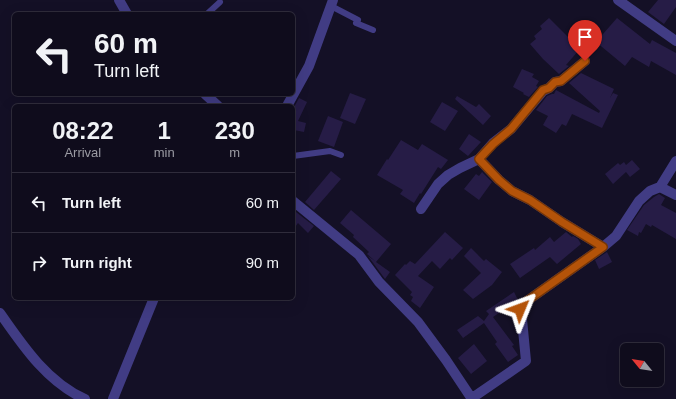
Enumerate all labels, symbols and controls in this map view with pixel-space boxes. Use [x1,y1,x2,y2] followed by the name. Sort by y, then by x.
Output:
[568,20,602,61] pin
[574,26,596,48] icon: arrive
[28,28,80,80] icon: left
[94,28,158,59] text: 60 m
[94,61,159,81] text: Turn left
[52,117,114,144] text: 08:22
[157,117,171,144] text: 1
[215,117,255,144] text: 230
[64,145,101,160] text: Arrival
[154,145,175,160] text: min
[229,145,240,160] text: m
[28,192,50,214] icon: left
[62,194,121,211] text: Turn left
[246,194,279,211] text: 60 m
[28,252,50,274] icon: right
[62,254,132,271] text: Turn right
[246,254,279,271] text: 90 m
[499,288,541,330] position arrow
[620,343,664,387] north arrow
[620,343,664,387] map controls

